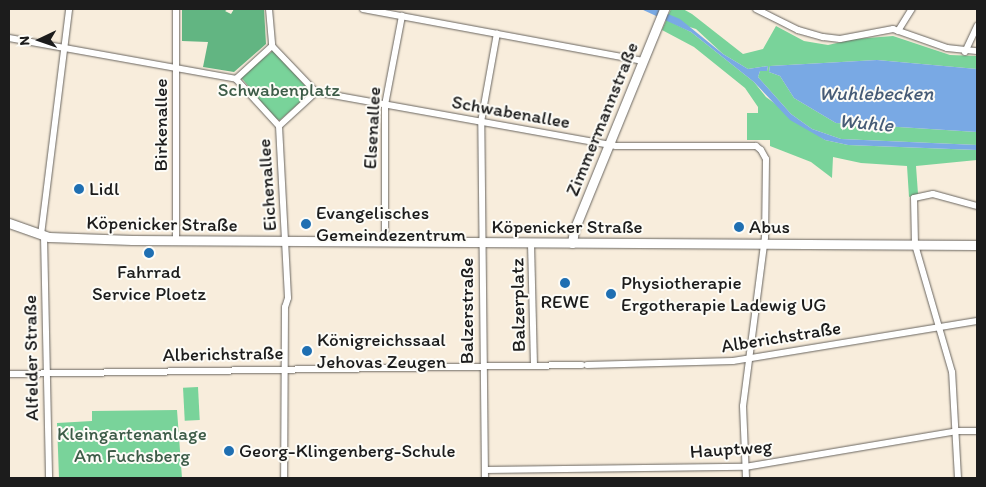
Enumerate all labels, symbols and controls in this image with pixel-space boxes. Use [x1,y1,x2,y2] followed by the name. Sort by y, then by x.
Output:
[15,15,65,65] north arrow
[16,36,33,46] text: N
[561,39,643,199] street label: Zimmermannstraße
[150,79,172,171] street label: Birkenallee
[218,79,340,101] park label: Schwabenplatz
[819,81,933,105] water label: Wuhlebecken
[358,86,386,170] street label: Elsenallee
[450,90,572,134] street label: Schwabenallee
[838,109,894,137] water label: Wuhle
[252,138,282,232] street label: Eichenallee
[89,178,119,200] place label: Lidl
[73,183,85,195] marker: Lidl
[316,202,466,246] place label: Evangelisches Gemeindezentrum
[86,211,238,237] street label: Köpenicker Straße
[492,216,642,238] street label: Köpenicker Straße
[749,216,790,238] place label: Abus
[300,218,312,230] marker: Evangelisches Gemeindezentrum
[733,221,745,233] marker: Abus
[143,247,155,259] marker: Fahrrad Service Ploetz
[456,258,478,364] street label: Balzerstraße
[506,258,530,352] street label: Balzerplatz
[92,261,206,305] place label: Fahrrad Service Ploetz
[621,272,826,316] place label: Physiotherapie Ergotherapie Ladewig UG
[559,277,571,289] marker: REWE
[605,288,617,300] marker: Physiotherapie Ergotherapie Ladewig UG
[541,291,589,313] place label: REWE
[19,295,43,421] street label: Alfelder Straße
[719,316,843,358] street label: Alberichstraße
[317,329,446,373] place label: Königreichssaal Jehovas Zeugen
[162,342,284,366] street label: Alberichstraße
[301,345,313,357] marker: Königreichssaal Jehovas Zeugen
[57,423,207,467] park label: Kleingartenanlage Am Fuchsberg
[689,435,773,463] street label: Hauptweg
[239,440,456,462] place label: Georg-Klingenberg-Schule
[223,445,235,457] marker: Georg-Klingenberg-Schule

